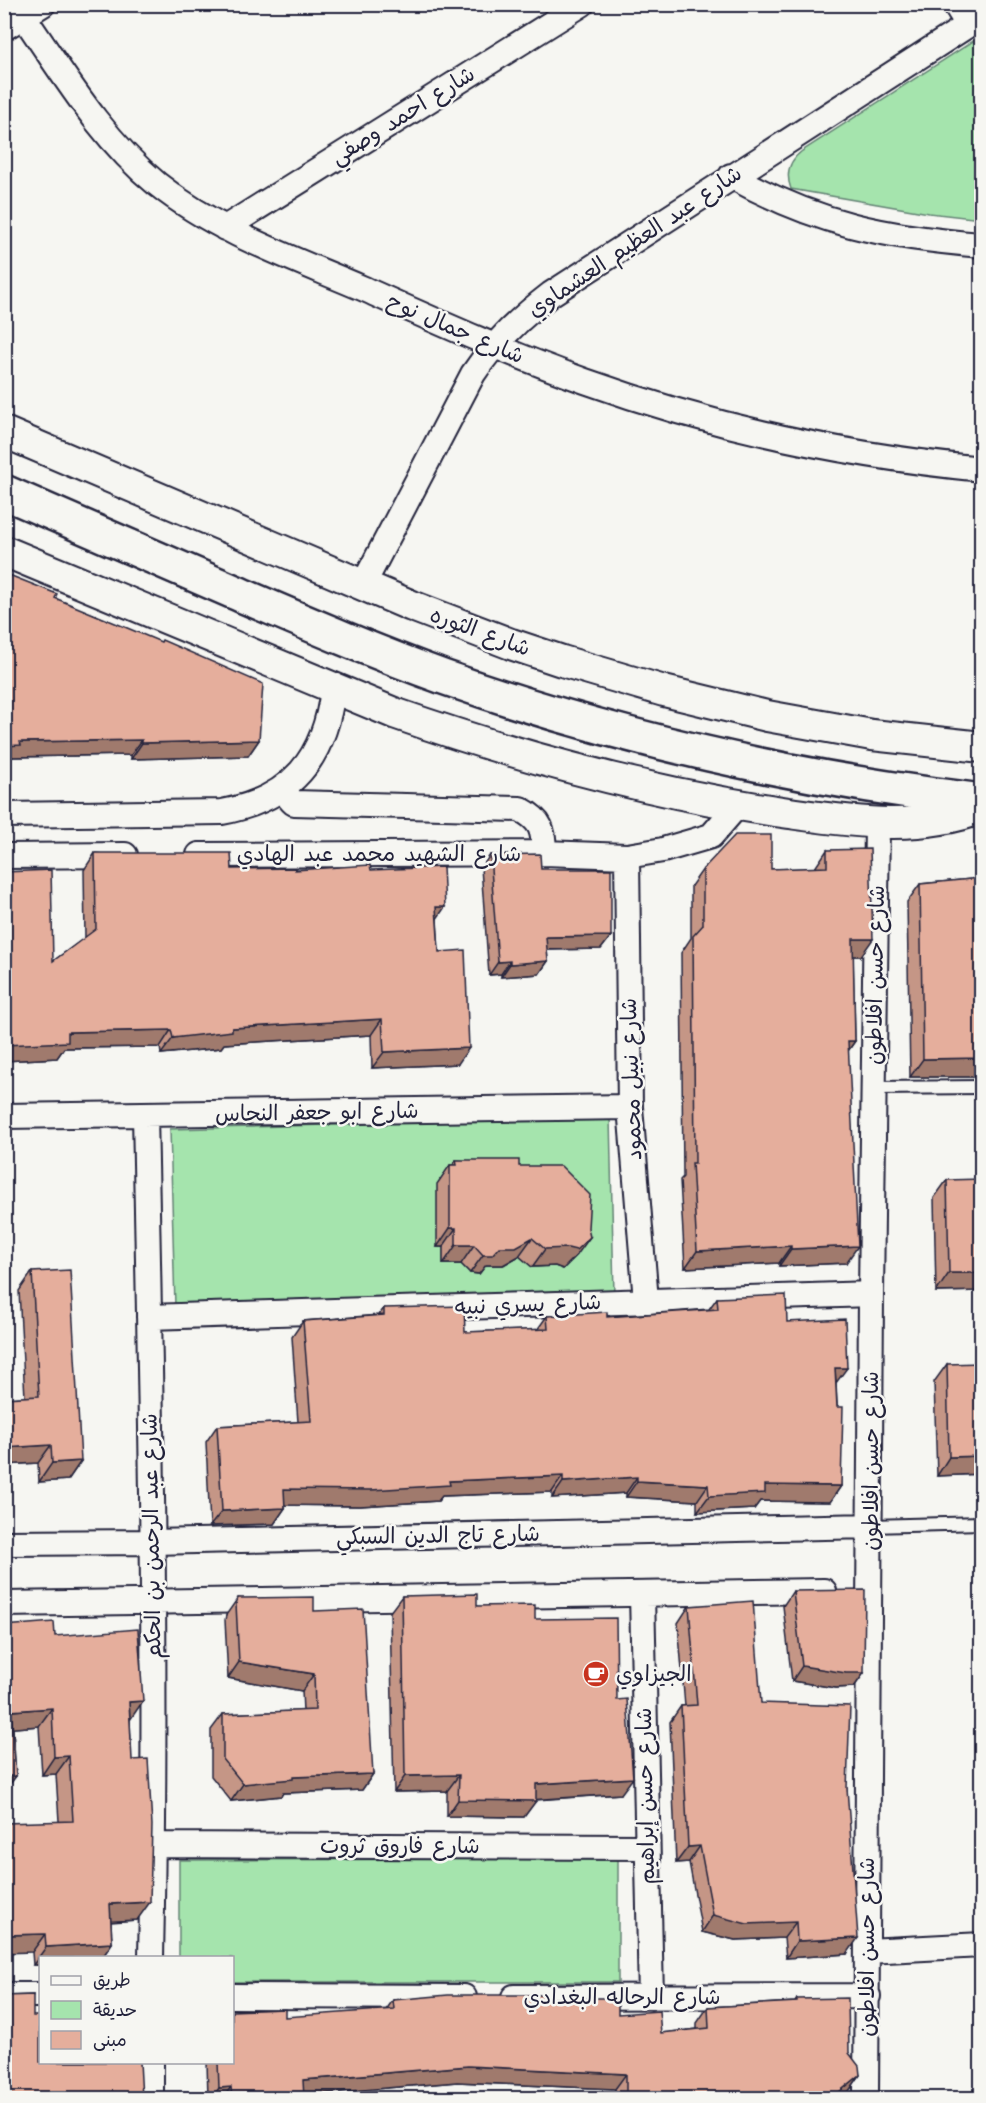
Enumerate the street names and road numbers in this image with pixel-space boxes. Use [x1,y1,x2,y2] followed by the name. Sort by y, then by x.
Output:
[325,59,483,175] street label: شارع احمد وصفي
[522,159,748,325] street label: شارع عبد العظيم العشماوي
[382,286,528,372] street label: شارع جمال نوح
[426,600,534,664] street label: شارع الثوره
[237,839,521,870] street label: شارع الشهيد محمد عبد الهادي
[859,885,893,1065] street label: شارع حسن افلاطون
[614,997,650,1161] street label: شارع نبيل محمود
[215,1096,419,1130] street label: شارع ابو جعفر النحاس
[454,1287,602,1323] street label: شارع يسري نبيه
[856,1371,887,1551] street label: شارع حسن افلاطون
[134,1413,170,1659] street label: شارع عبد الرحمن بن الحكم
[336,1519,540,1556] street label: شارع تاج الدين السبكي
[629,1707,663,1885] street label: شارع حسن إبراهيم
[320,1831,480,1862] street label: شارع فاروق ثروت
[852,1857,883,2037] street label: شارع حسن افلاطون
[523,1982,721,2013] street label: شارع الرحاله البغدادي

